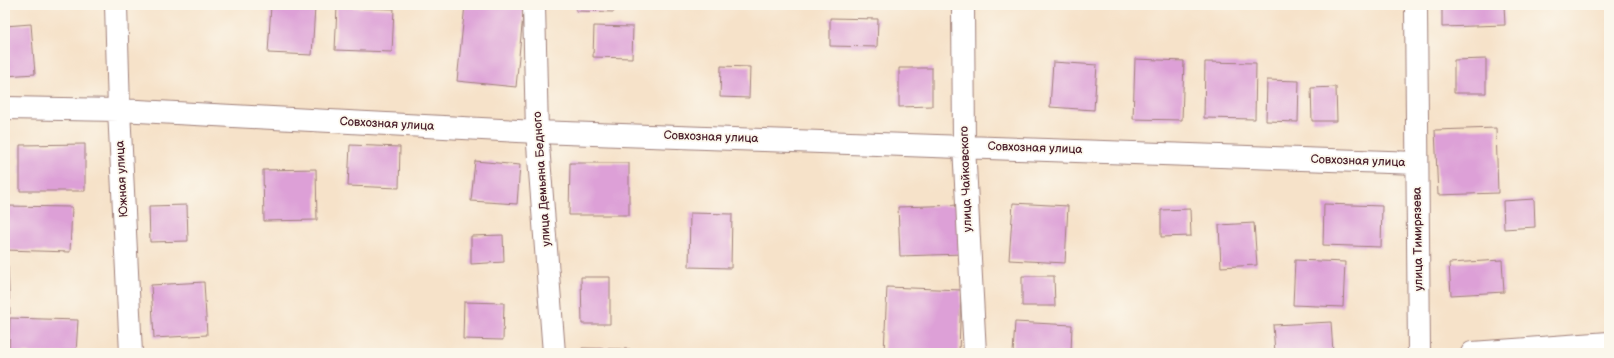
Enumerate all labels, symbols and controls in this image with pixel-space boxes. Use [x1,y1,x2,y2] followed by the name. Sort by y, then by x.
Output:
[530,111,554,247] street label: улица Демьяна Бедного
[339,114,435,134] street label: Совхозная улица
[957,126,975,232] street label: улица Чайковского
[663,128,759,146] street label: Совхозная улица
[987,139,1083,157] street label: Совхозная улица
[112,140,132,218] street label: Южная улица
[1310,152,1406,170] street label: Совхозная улица
[1410,187,1426,291] street label: улица Тимирязева

